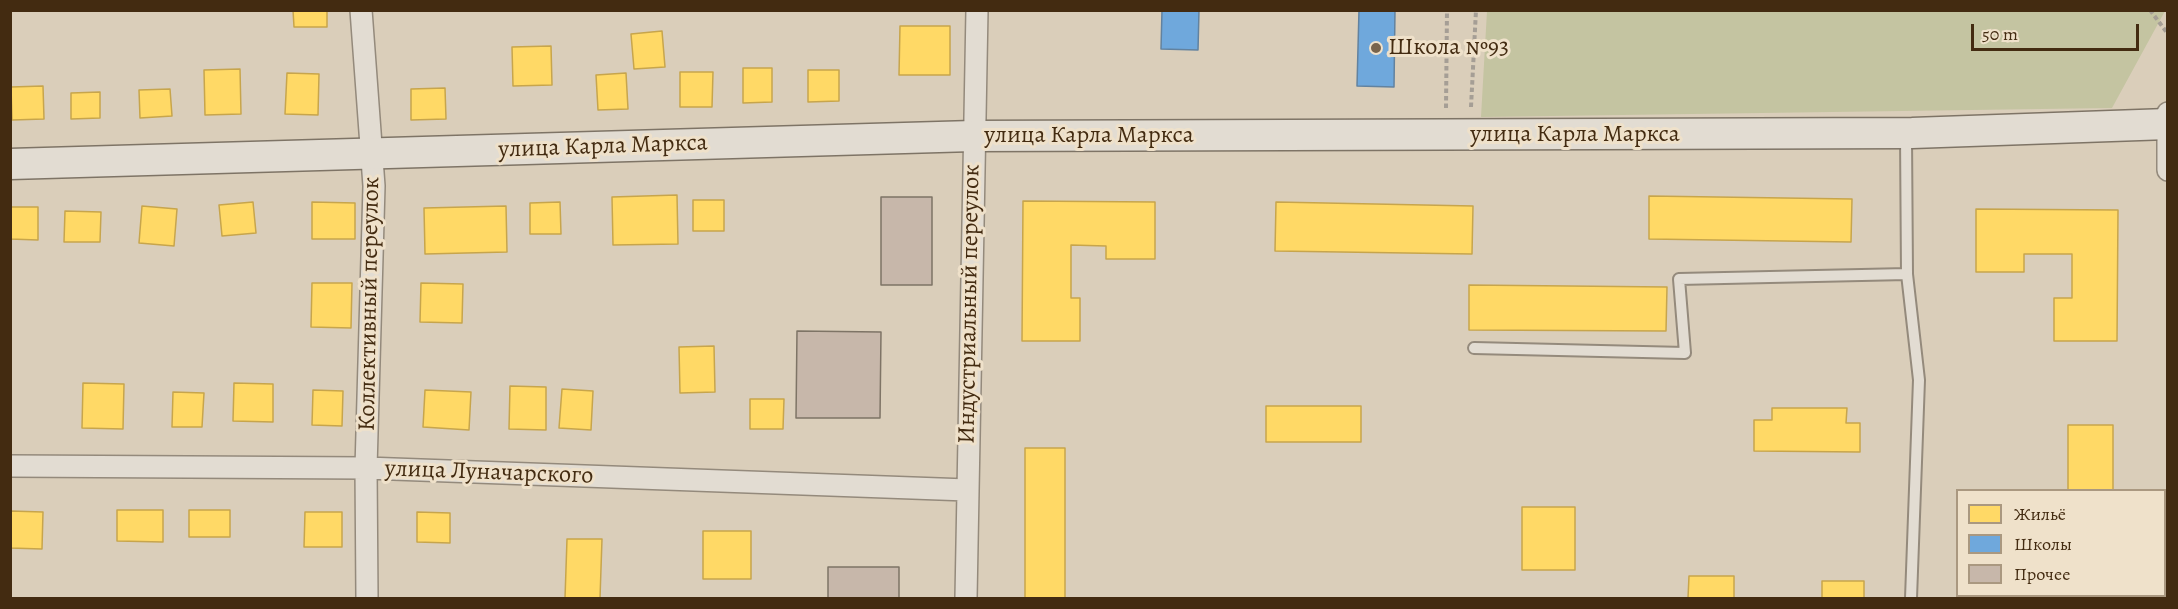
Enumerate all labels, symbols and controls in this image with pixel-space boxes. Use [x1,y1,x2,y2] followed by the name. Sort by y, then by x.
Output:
[1974,12,2142,50] scale bar
[1982,22,2018,46] text: 50 m
[1388,34,1509,62] place label: Школа №93
[1369,41,1383,55] marker: Школа №93
[1470,121,1680,149] street label: улица Карла Маркса
[984,122,1194,150] street label: улица Карла Маркса
[498,129,708,165] street label: улица Карла Маркса
[953,164,987,444] street label: Индустриальный переулок
[353,177,387,431] street label: Коллективный переулок
[384,455,594,491] street label: улица Луначарского
[1956,489,2166,597] legend
[2014,502,2066,526] text: Жильё
[2014,532,2072,556] text: Школы
[2014,562,2070,586] text: Прочее

